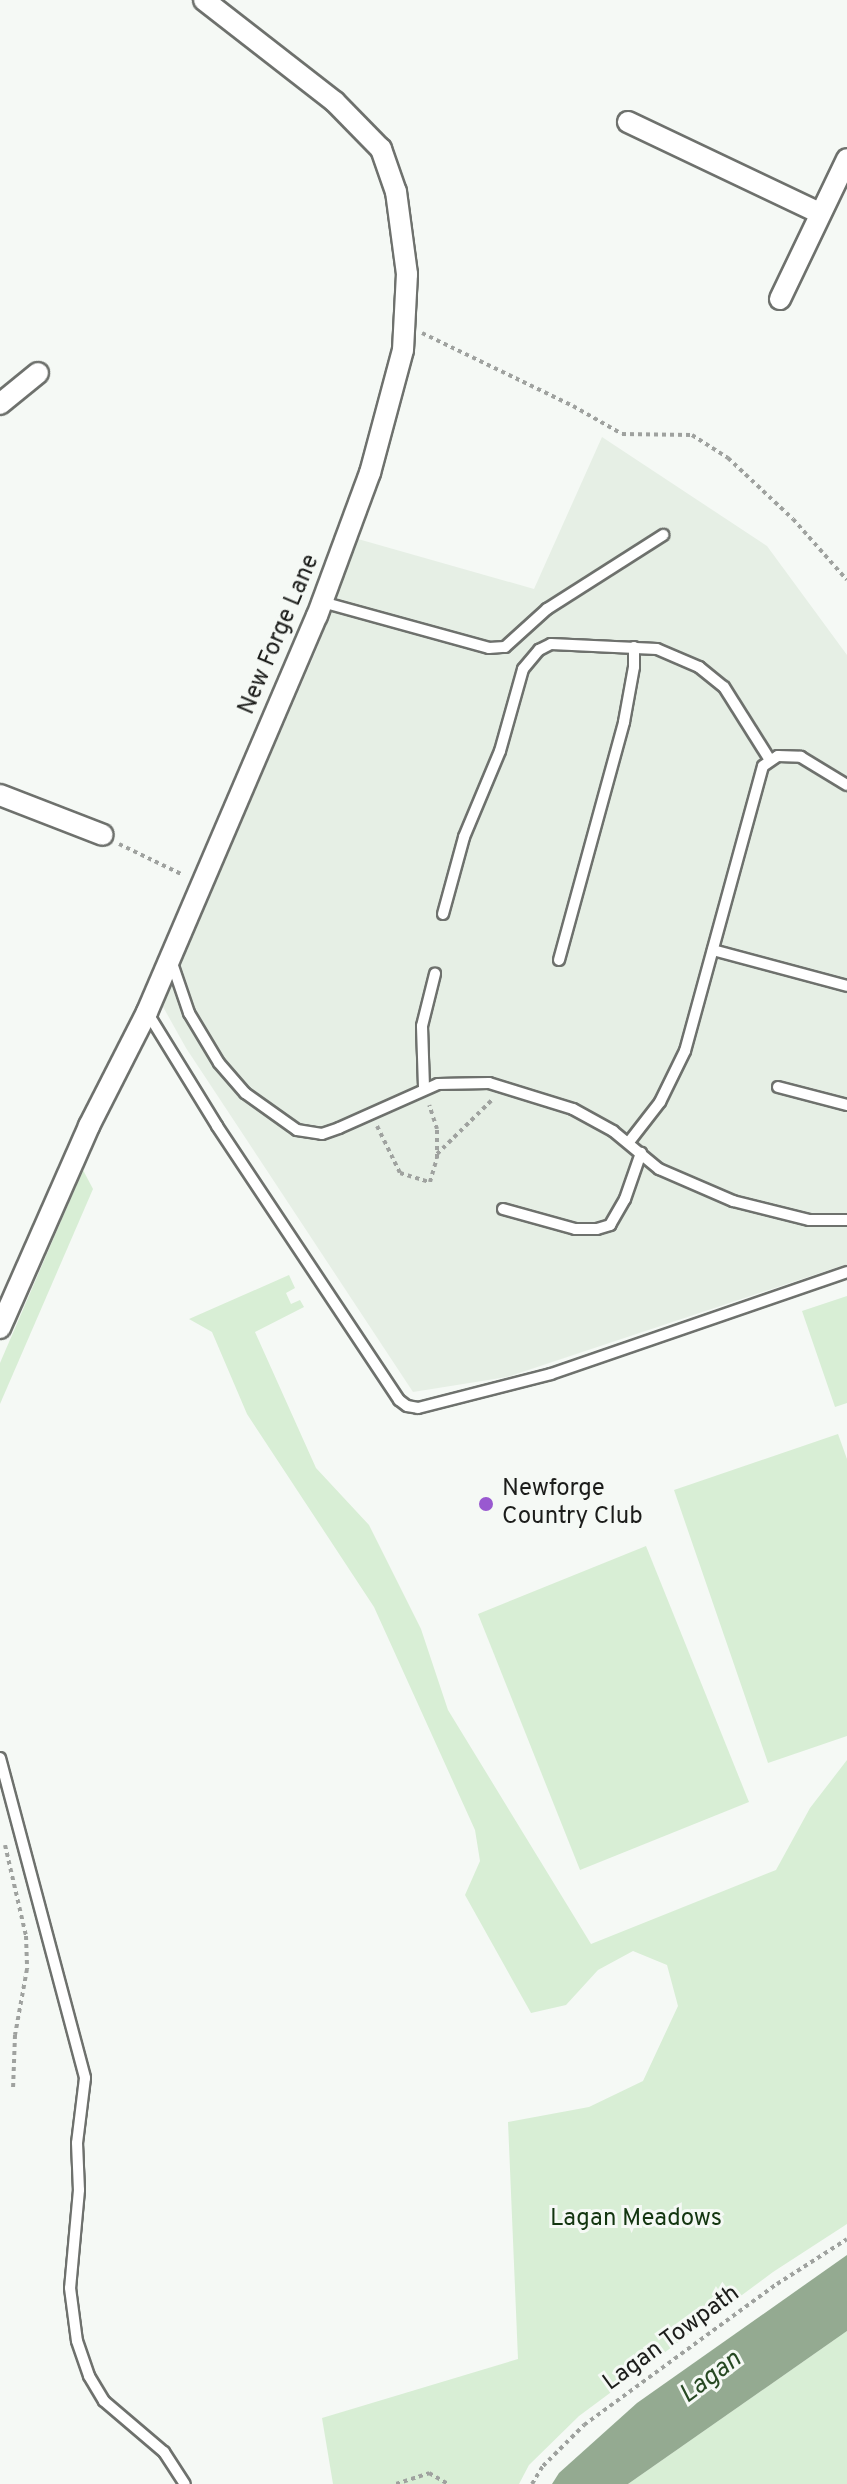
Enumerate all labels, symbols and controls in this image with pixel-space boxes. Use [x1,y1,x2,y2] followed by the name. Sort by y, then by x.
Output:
[233,551,327,719] street label: New Forge Lane
[502,1476,643,1532] place label: Newforge Country Club
[477,1495,495,1513] marker: Newforge Country Club
[550,2206,722,2234] park label: Lagan Meadows
[598,2280,746,2398] street label: Lagan Towpath
[674,2345,748,2411] water label: Lagan

